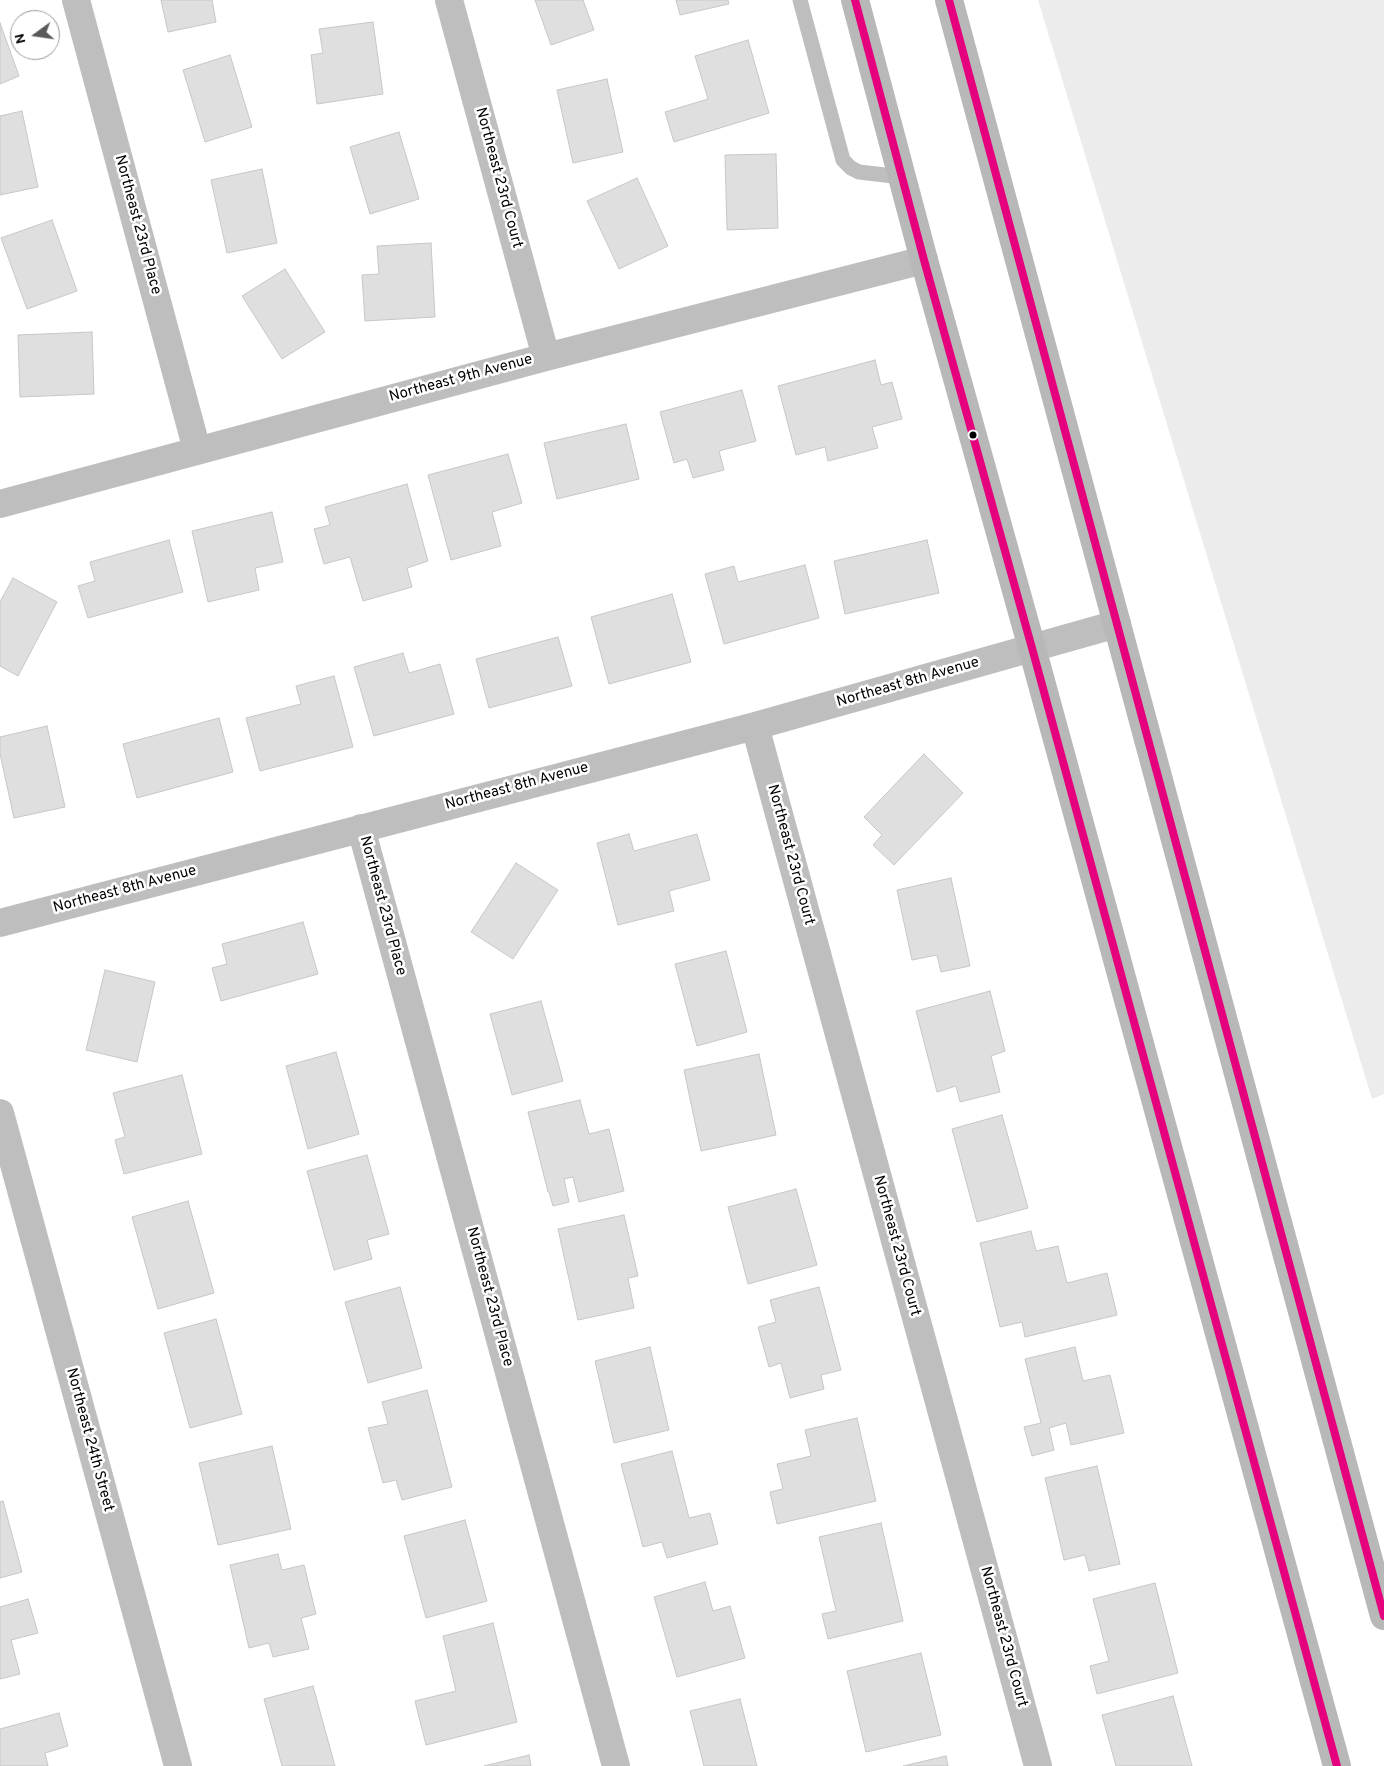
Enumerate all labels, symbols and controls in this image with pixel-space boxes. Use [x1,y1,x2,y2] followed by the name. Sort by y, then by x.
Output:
[10,10,60,60] north arrow
[11,32,30,45] text: N
[471,106,525,250] street label: Northeast 23rd Court
[110,153,164,297] street label: Northeast 23rd Place
[387,351,535,407] street label: Northeast 9th Avenue
[968,430,978,440] unlabelled marker
[835,654,981,712] street label: Northeast 8th Avenue
[443,759,591,815] street label: Northeast 8th Avenue
[763,783,817,927] street label: Northeast 23rd Court
[355,834,409,978] street label: Northeast 23rd Place
[51,862,199,918] street label: Northeast 8th Avenue
[869,1174,923,1318] street label: Northeast 23rd Court
[462,1225,516,1369] street label: Northeast 23rd Place
[61,1366,117,1514] street label: Northeast 24th Street
[976,1565,1030,1709] street label: Northeast 23rd Court

